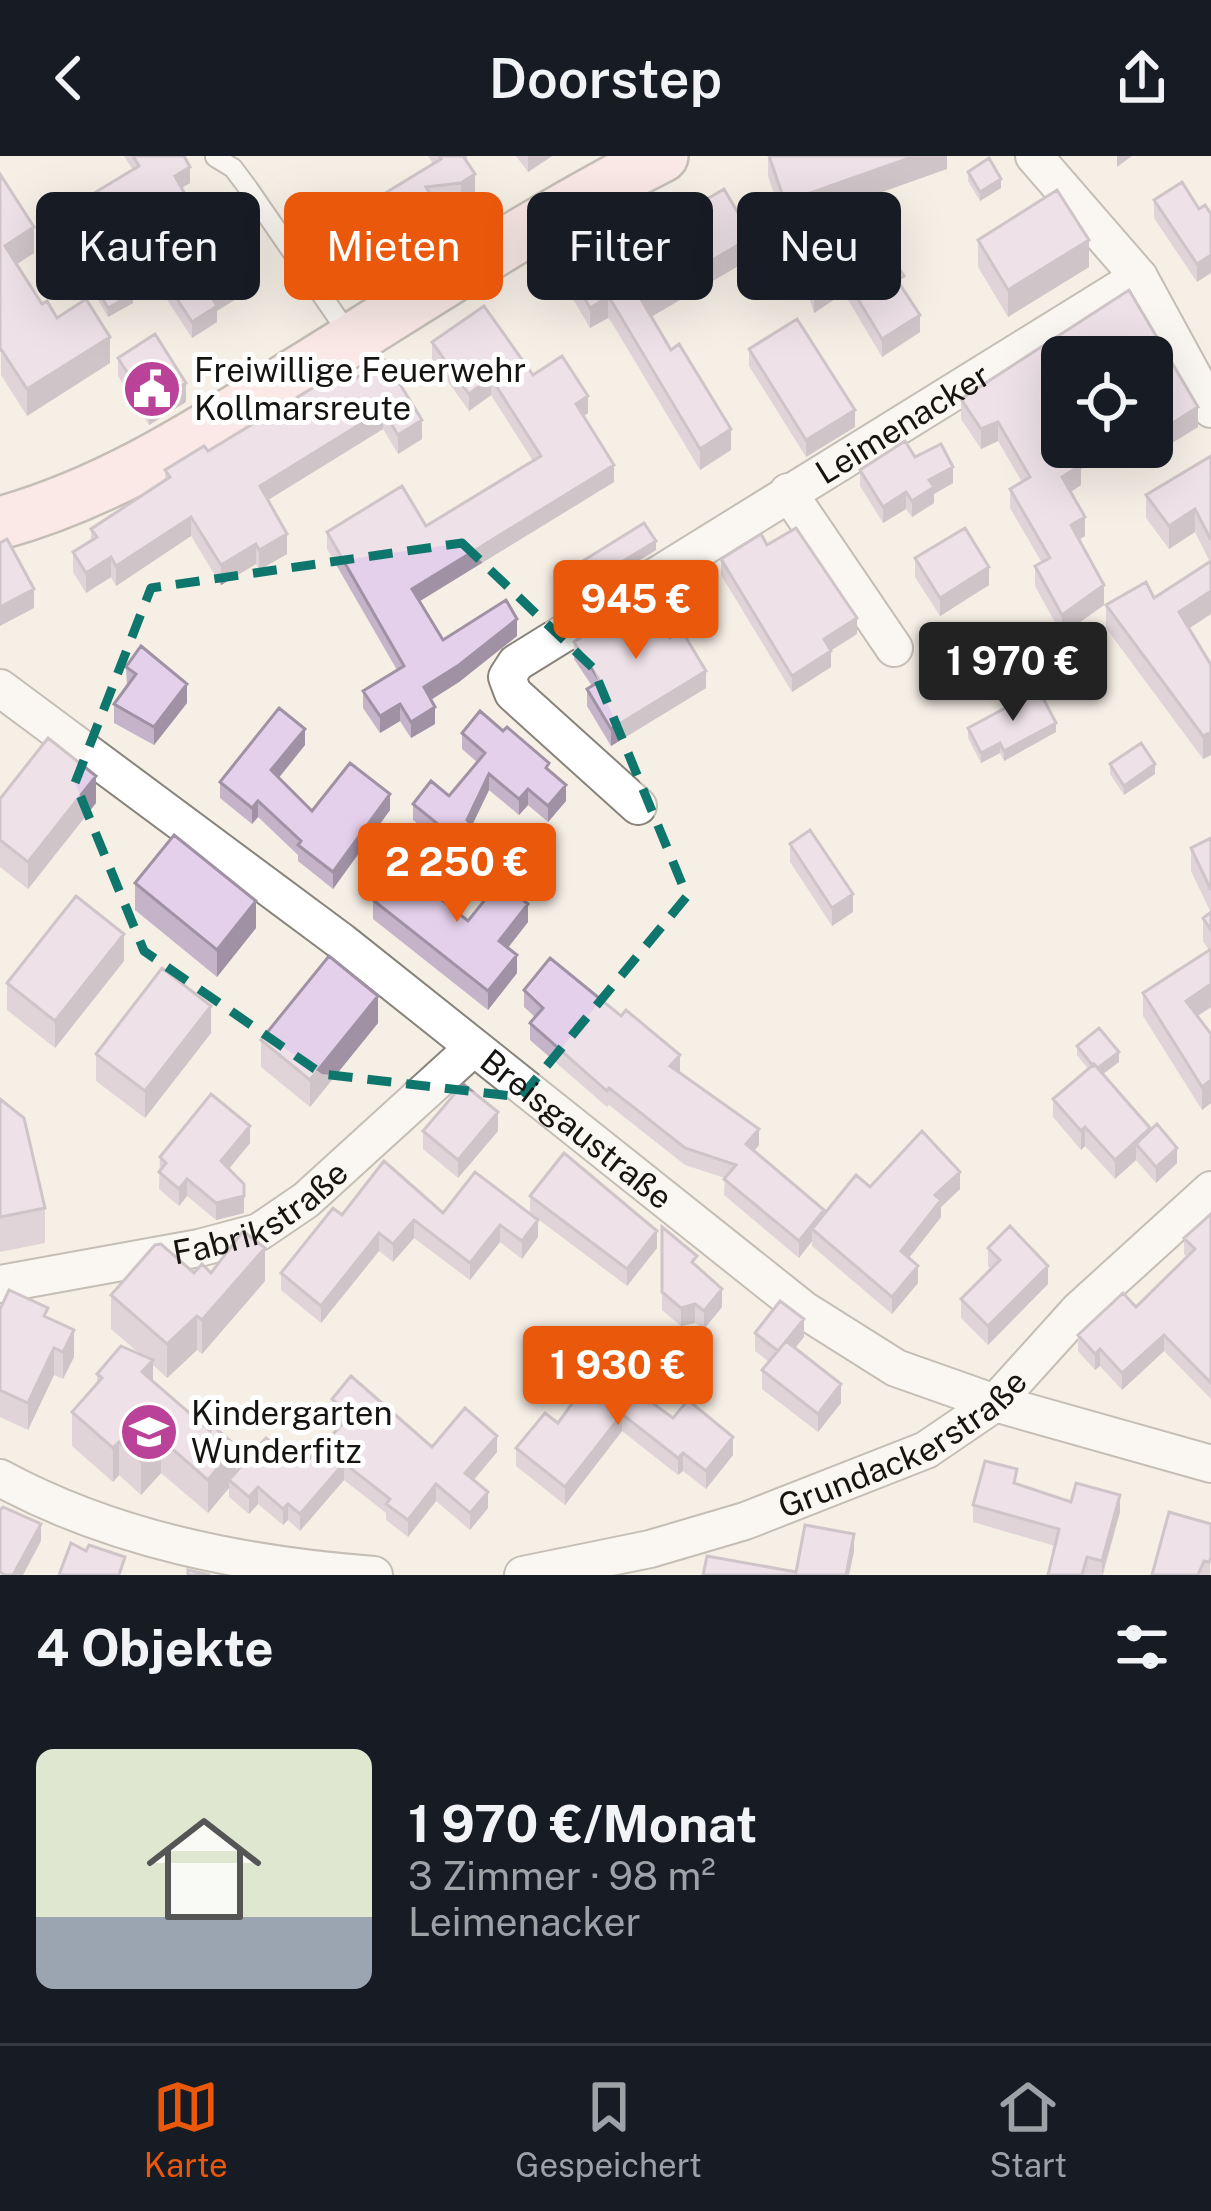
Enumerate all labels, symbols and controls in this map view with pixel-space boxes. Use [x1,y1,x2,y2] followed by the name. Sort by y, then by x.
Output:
[36,45,102,111] icon: back
[1109,45,1175,111] icon: share
[489,47,722,110] text: Doorstep
[36,192,260,300] chip: Kaufen
[284,192,503,300] chip: Mieten
[527,192,713,300] chip: Filter
[737,192,901,300] chip: Neu
[1041,336,1173,468] map controls
[1041,336,1173,468] button: locate
[194,351,526,427] place label: Freiwillige Feuerwehr Kollmarsreute
[809,355,996,492] street label: Leimenacker
[121,358,183,420] public building icon: Freiwillige Feuerwehr Kollmarsreute
[552,560,720,662] pin: 945 €
[580,576,692,622] text: 945 €
[902,622,1124,724] pin: 1 970 €
[946,638,1080,684] text: 1 970 €
[346,823,568,925] pin: 2 250 €
[385,839,529,885] text: 2 250 €
[473,1041,680,1217] street label: Breisgaustraße
[170,1153,355,1271] street label: Fabrikstraße
[507,1326,729,1428] pin: 1 930 €
[550,1342,686,1388] text: 1 930 €
[773,1362,1034,1525] street label: Grundackerstraße
[191,1394,393,1470] place label: Kindergarten Wunderfitz
[118,1401,180,1463] school or university icon: Kindergarten Wunderfitz
[1109,1614,1175,1680] icon: filters
[36,1618,274,1677] text: 4 Objekte
[408,1794,757,1853] text: 1 970 €/Monat
[132,1797,276,1941] icon: home
[408,1853,716,1899] text: 3 Zimmer · 98 m²
[408,1899,641,1945] text: Leimenacker
[144,2074,228,2184] tab: Karte
[515,2074,702,2184] tab: Gespeichert
[990,2074,1067,2184] tab: Start

